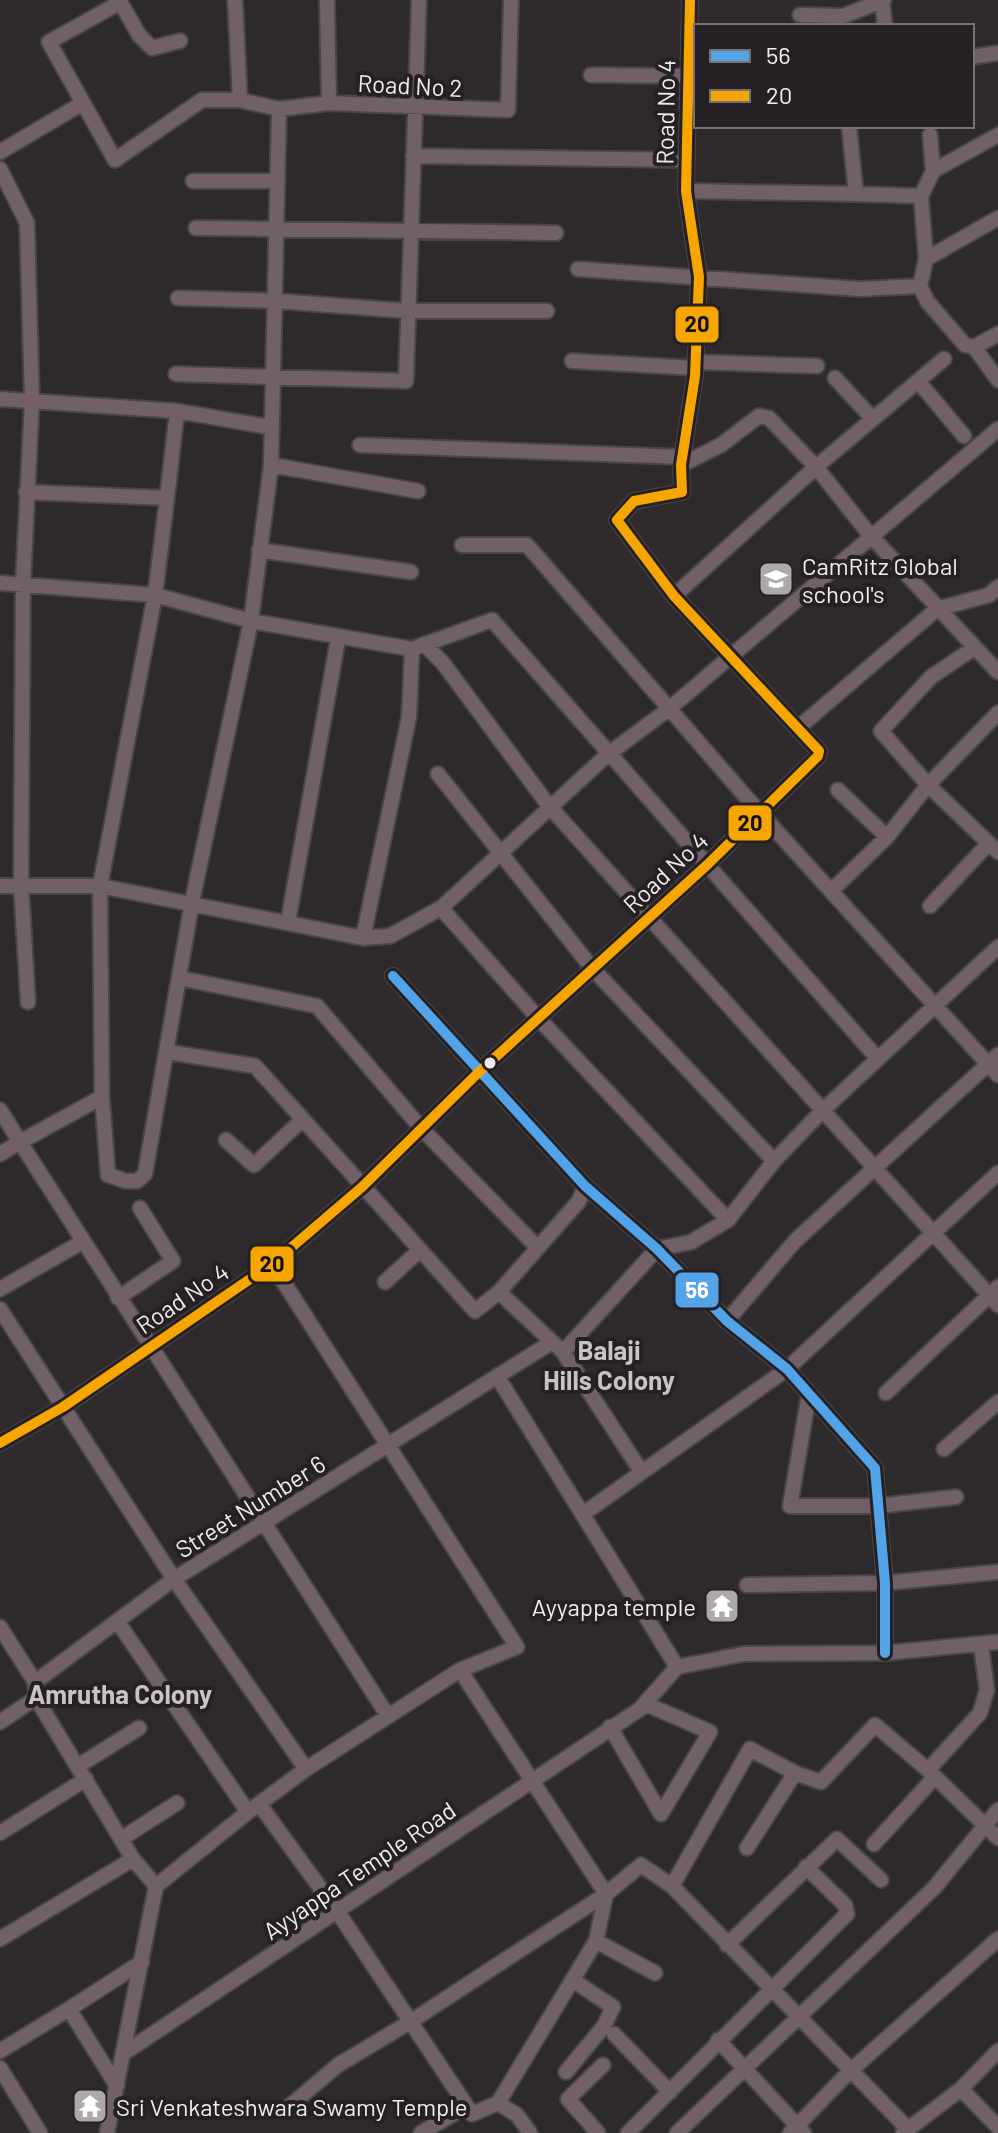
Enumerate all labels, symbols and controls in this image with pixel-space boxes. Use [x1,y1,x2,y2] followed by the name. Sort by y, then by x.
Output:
[694,24,974,128] legend
[766,40,791,69] text: 56
[650,59,680,165] street label: Road No 4
[357,68,463,102] street label: Road No 2
[766,80,792,109] text: 20
[674,305,720,344] line badge: 20
[685,310,709,336] text: 20
[802,551,958,608] place label: CamRitz Global school's
[757,560,795,598] school or university icon: CamRitz Global school's
[727,804,773,842] line badge: 20
[738,809,762,835] text: 20
[617,826,713,918] street label: Road No 4
[482,1055,498,1071] unlabelled marker
[249,1245,295,1283] line badge: 20
[260,1250,284,1276] text: 20
[130,1257,234,1339] street label: Road No 4
[674,1271,720,1309] line badge: 56
[685,1276,709,1302] text: 56
[543,1334,675,1395] district label: Balaji Hills Colony
[170,1448,330,1564] street label: Street Number 6
[703,1587,741,1625] temple icon: Ayyappa temple
[532,1592,696,1621] place label: Ayyappa temple
[28,1678,212,1709] district label: Amrutha Colony
[257,1795,461,1945] street label: Ayyappa Temple Road
[71,2087,109,2125] temple icon: Sri Venkateshwara Swamy Temple
[116,2092,468,2121] place label: Sri Venkateshwara Swamy Temple

